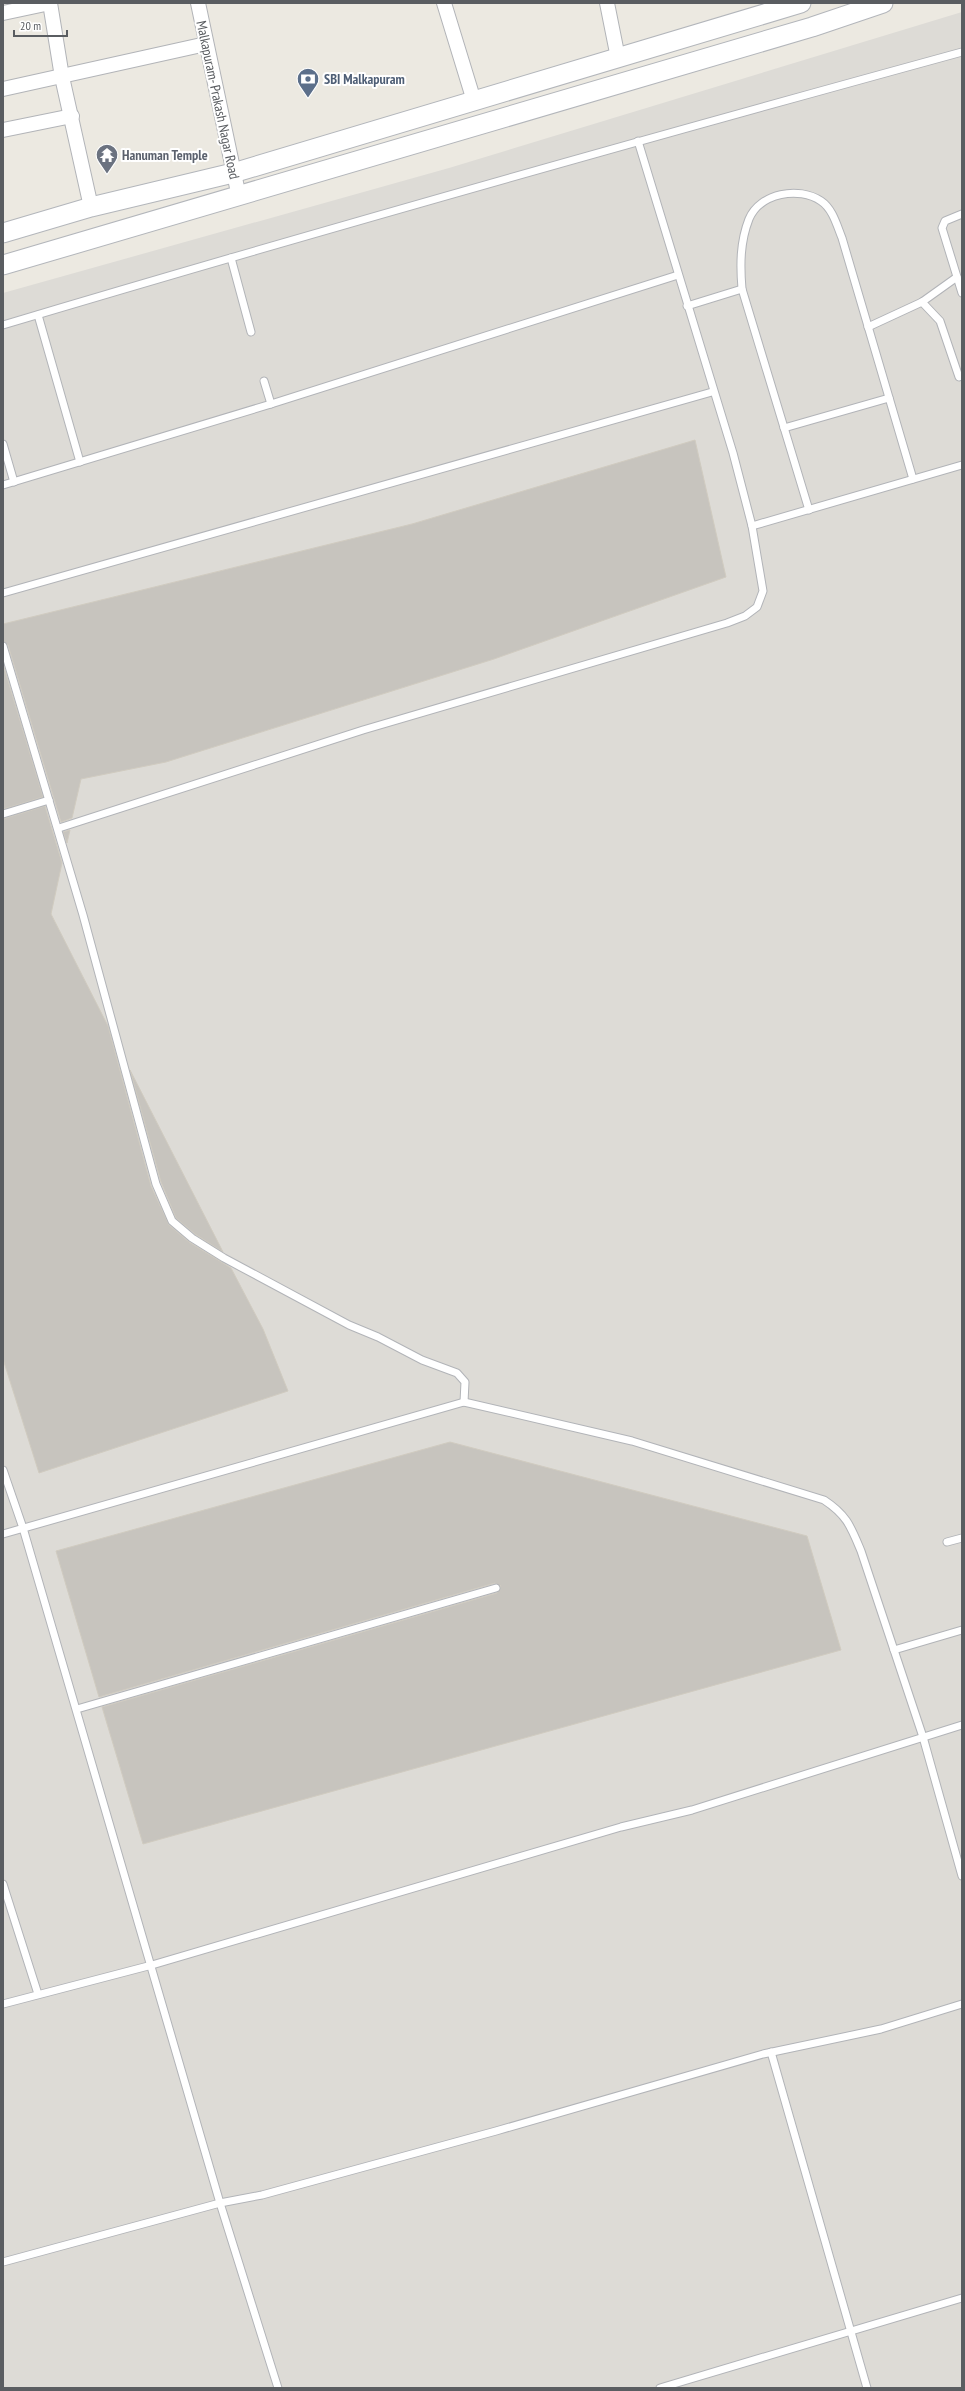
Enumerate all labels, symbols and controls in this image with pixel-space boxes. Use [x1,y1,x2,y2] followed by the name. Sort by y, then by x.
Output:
[14,12,67,38] scale bar
[20,18,41,33] text: 20 m
[192,19,244,181] street label: Malkapuram- Prakash Nagar Road
[295,66,321,99] bank icon: SBI Malkapuram
[324,70,405,88] place label: SBI Malkapuram
[94,142,120,175] temple icon: Hanuman Temple
[122,146,208,164] place label: Hanuman Temple

